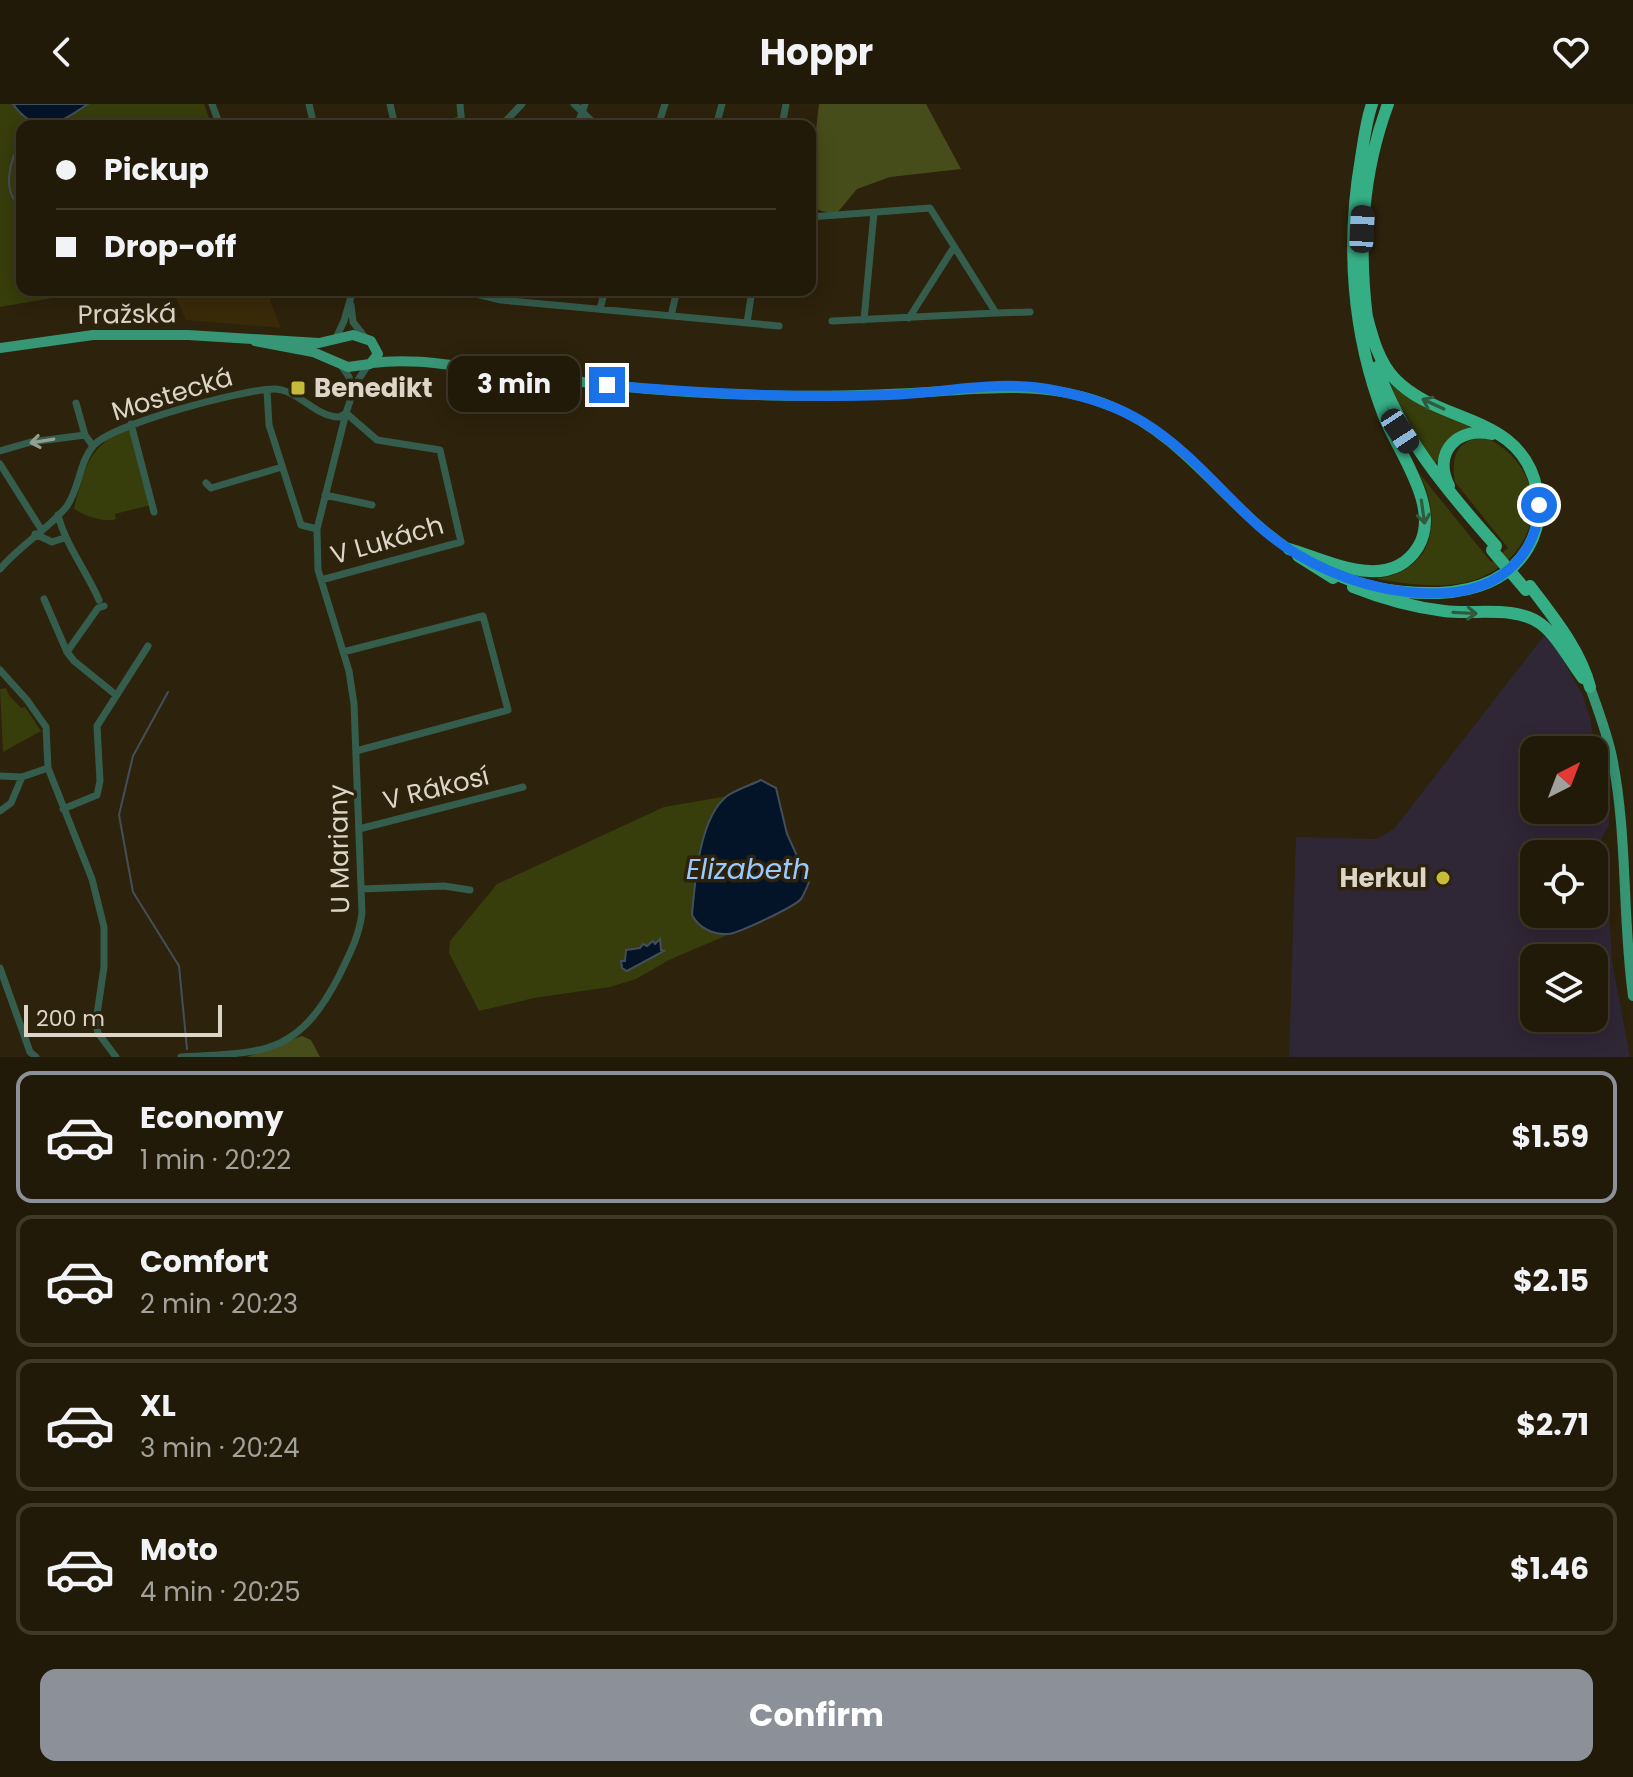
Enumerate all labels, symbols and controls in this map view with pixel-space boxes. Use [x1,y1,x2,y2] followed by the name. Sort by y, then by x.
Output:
[760,27,873,78] text: Hoppr
[40,30,84,74] icon: back
[1549,30,1593,74] icon: heart
[104,148,209,191] text: Pickup
[1349,204,1375,254] car
[104,225,236,268] text: Drop-off
[77,295,177,333] street label: Pražská
[447,357,579,413] callout: 3 min
[107,359,237,429] street label: Mostecká
[477,366,551,402] text: 3 min
[589,367,625,403] route end
[314,370,433,406] place label: Benedikt
[289,379,307,397] marker: Benedikt
[1422,396,1446,411] one-way arrow
[1377,404,1423,458] car
[30,434,55,449] one-way arrow
[1521,487,1557,523] route start
[1416,498,1431,525] one-way arrow
[326,507,448,573] street label: V Lukách
[1451,606,1477,621] one-way arrow
[1520,736,1608,824] north arrow
[1520,736,1608,1032] map controls
[379,757,493,819] street label: V Rákosí
[320,784,358,914] street label: U Mariany
[1520,840,1608,928] button: locate
[686,850,810,889] water label: Elizabeth
[1340,860,1427,896] place label: Herkul
[1434,869,1452,887] marker: Herkul
[1520,944,1608,1032] button: layers
[24,1001,222,1037] scale bar
[36,1003,105,1034] text: 200 m
[140,1096,284,1139] text: Economy
[44,1101,116,1173] icon: car
[1512,1115,1589,1158] text: $1.59
[140,1142,291,1178] text: 1 min · 20:22
[140,1240,269,1283] text: Comfort
[44,1245,116,1317] icon: car
[1513,1259,1589,1302] text: $2.15
[140,1286,298,1322] text: 2 min · 20:23
[140,1384,176,1427] text: XL
[44,1389,116,1461] icon: car
[1516,1403,1589,1446] text: $2.71
[140,1430,300,1466] text: 3 min · 20:24
[140,1528,218,1571] text: Moto
[44,1533,116,1605] icon: car
[1510,1547,1589,1590] text: $1.46
[140,1574,301,1610] text: 4 min · 20:25
[40,1669,1593,1761] button: Confirm

